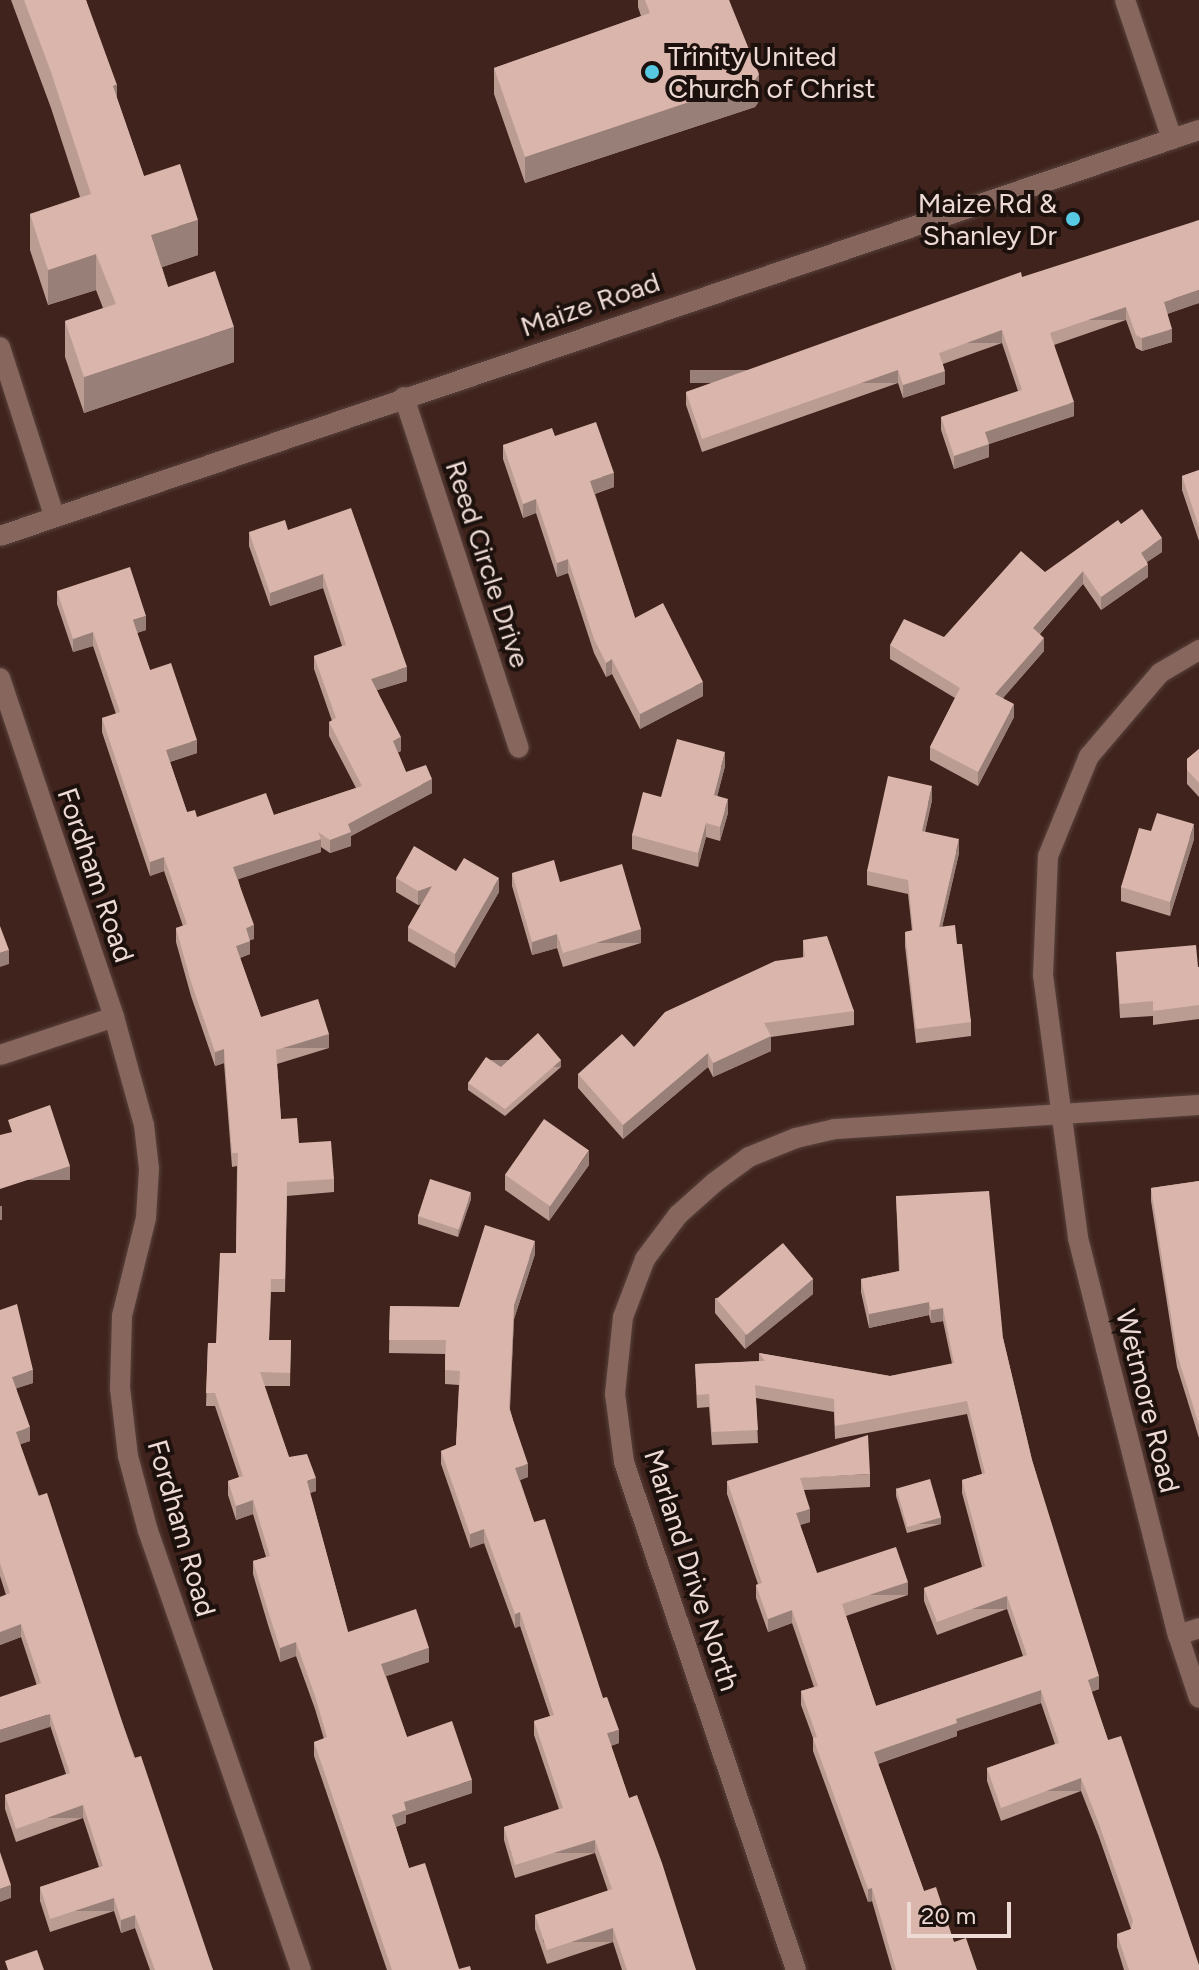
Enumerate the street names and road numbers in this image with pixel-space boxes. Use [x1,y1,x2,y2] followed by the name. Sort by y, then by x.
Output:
[516,265,664,343] street label: Maize Road
[439,456,537,672] street label: Reed Circle Drive
[50,783,142,967] street label: Fordham Road
[1109,1306,1187,1496] street label: Wetmore Road
[141,1436,223,1620] street label: Fordham Road
[637,1445,747,1695] street label: Marland Drive North

